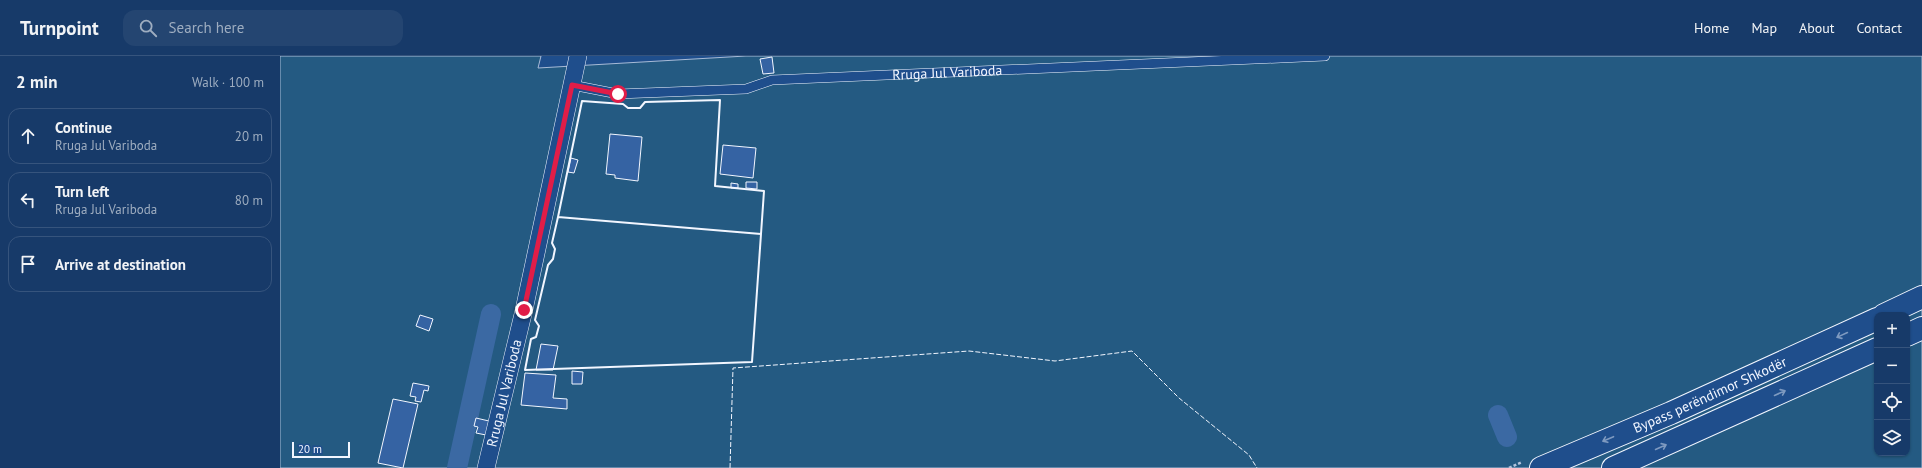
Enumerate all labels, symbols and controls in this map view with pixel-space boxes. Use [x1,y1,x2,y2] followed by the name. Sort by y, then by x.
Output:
[123,10,403,46] search box
[20,16,99,40] text: Turnpoint
[137,17,159,39] icon: search
[169,18,244,37] text: Search here
[1694,19,1729,37] text: Home
[1751,19,1777,37] text: Map
[1799,19,1835,37] text: About
[1857,19,1902,37] text: Contact
[892,61,1003,84] street label: Rruga Jul Variboda
[16,71,57,93] text: 2 min
[192,74,264,91] text: Walk · 100 m
[609,85,627,103] route start
[55,118,112,137] text: Continue
[17,125,39,147] icon: ahead
[235,128,263,145] text: 20 m
[55,137,157,154] text: Rruga Jul Variboda
[55,182,109,201] text: Turn left
[17,189,39,211] icon: left
[235,192,263,209] text: 80 m
[55,201,157,218] text: Rruga Jul Variboda
[17,253,39,275] icon: arrive
[55,255,186,274] text: Arrive at destination
[515,301,533,319] route end
[1874,312,1910,456] map controls
[1874,312,1910,348] button: +
[1836,332,1848,339] one-way arrow
[482,337,526,449] street label: Rruga Jul Variboda
[1874,348,1910,384] button: −
[1630,352,1790,437] street label: Bypass perëndimor Shkodër
[1874,384,1910,420] button: locate
[1774,389,1786,397] one-way arrow
[1874,420,1910,456] button: layers
[1602,436,1614,444] one-way arrow
[292,440,350,459] scale bar
[298,442,322,456] text: 20 m
[1655,442,1667,450] one-way arrow

